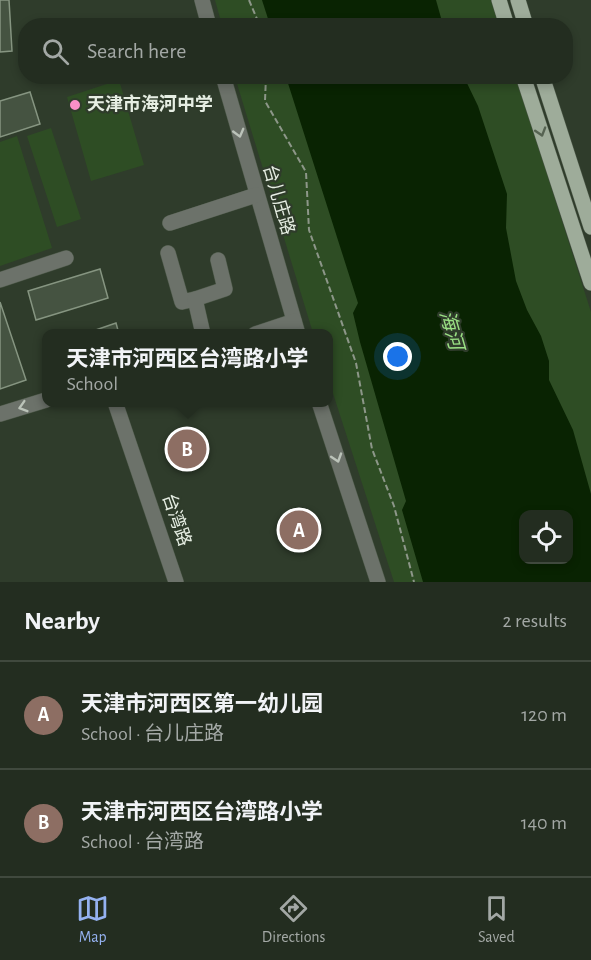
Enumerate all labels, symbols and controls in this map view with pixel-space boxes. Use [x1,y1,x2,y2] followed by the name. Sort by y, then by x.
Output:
[18,18,573,84] search box
[39,35,72,68] icon: search
[87,40,186,62] text: Search here
[87,94,213,114] place label: 天津市海河中学
[68,98,82,112] marker: 天津市海河中学
[534,126,546,137] one-way arrow
[231,128,244,138] one-way arrow
[259,162,298,237] street label: 台儿庄路
[436,308,468,356] water label: 海河
[42,329,333,407] popup
[383,342,412,371] your location
[66,348,309,370] text: 天津市河西区台湾路小学
[66,374,118,394] text: School
[18,400,29,412] one-way arrow
[168,426,207,472] pin: B
[330,452,343,463] one-way arrow
[159,491,195,548] street label: 台湾路
[280,508,318,552] pin: A
[519,510,573,564] map controls
[519,510,573,564] button: locate
[24,608,100,634] text: Nearby
[503,611,567,631] text: 2 results
[81,693,323,715] text: 天津市河西区第一幼儿园
[38,705,50,725] text: A
[521,705,567,725] text: 120 m
[81,724,224,744] text: School · 台儿庄路
[81,801,323,823] text: 天津市河西区台湾路小学
[38,813,49,833] text: B
[521,813,567,833] text: 140 m
[81,832,204,852] text: School · 台湾路
[76,892,109,947] tab: Map
[262,892,326,947] tab: Directions
[478,892,515,947] tab: Saved

